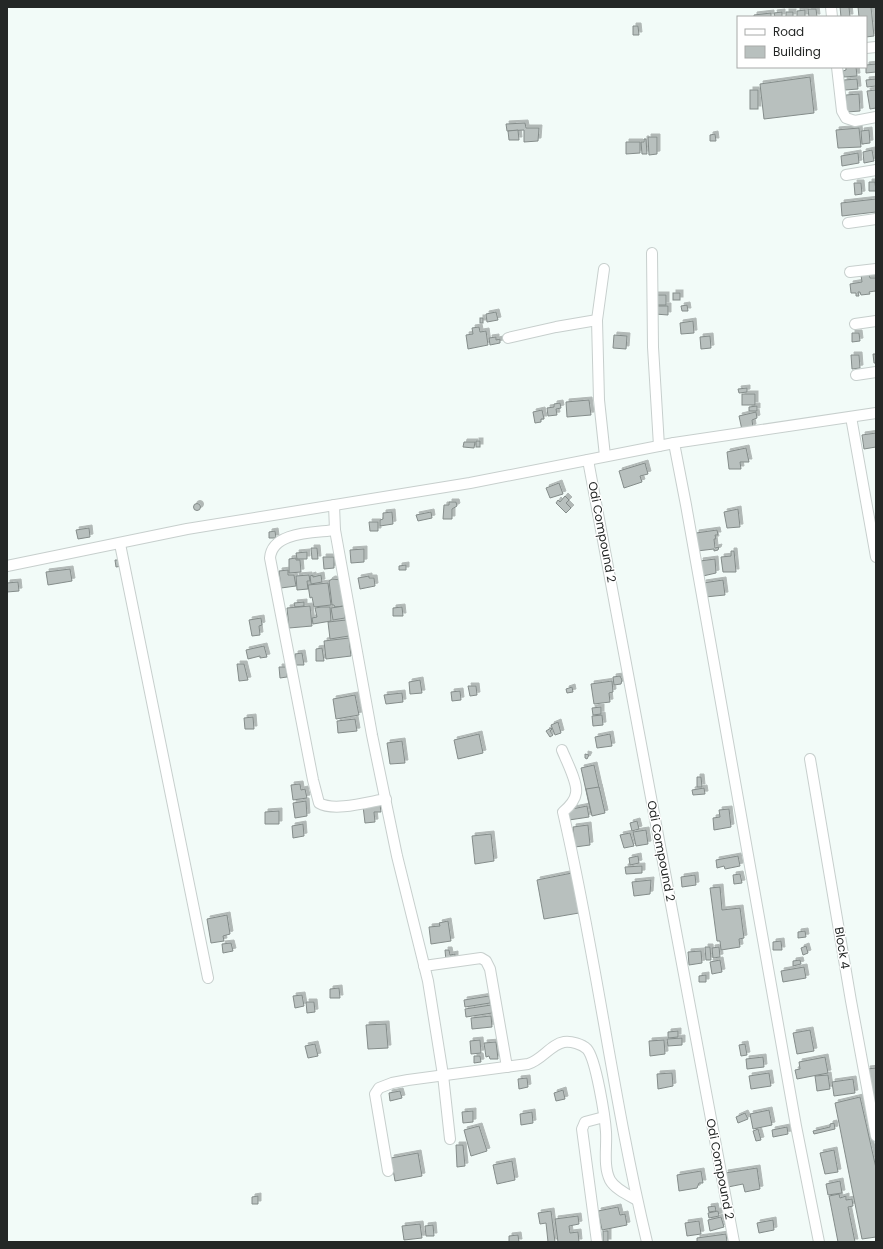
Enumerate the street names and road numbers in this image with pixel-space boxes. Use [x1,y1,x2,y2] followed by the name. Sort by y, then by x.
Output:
[584,480,621,584] street label: Odi Compound 2
[643,799,680,903] street label: Odi Compound 2
[831,926,854,971] street label: Block 4
[702,1117,739,1221] street label: Odi Compound 2

